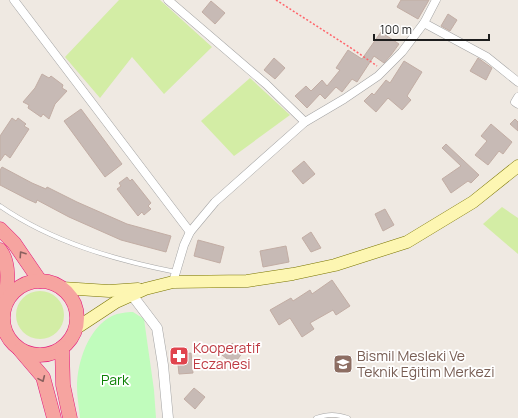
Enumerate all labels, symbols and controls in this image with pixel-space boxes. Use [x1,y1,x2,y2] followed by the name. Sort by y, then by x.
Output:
[374,16,489,42] scale bar
[380,21,412,38] text: 100 m
[19,251,27,258] one-way arrow
[193,338,260,373] place label: Kooperatif Eczanesi
[168,345,190,367] pharmacy icon: Kooperatif Eczanesi
[357,346,494,381] place label: Bismil Mesleki Ve Teknik Eğitim Merkezi
[332,353,354,375] school or university icon: Bismil Mesleki Ve Teknik Eğitim Merkezi
[101,370,130,389] park label: Park
[37,375,45,382] one-way arrow

